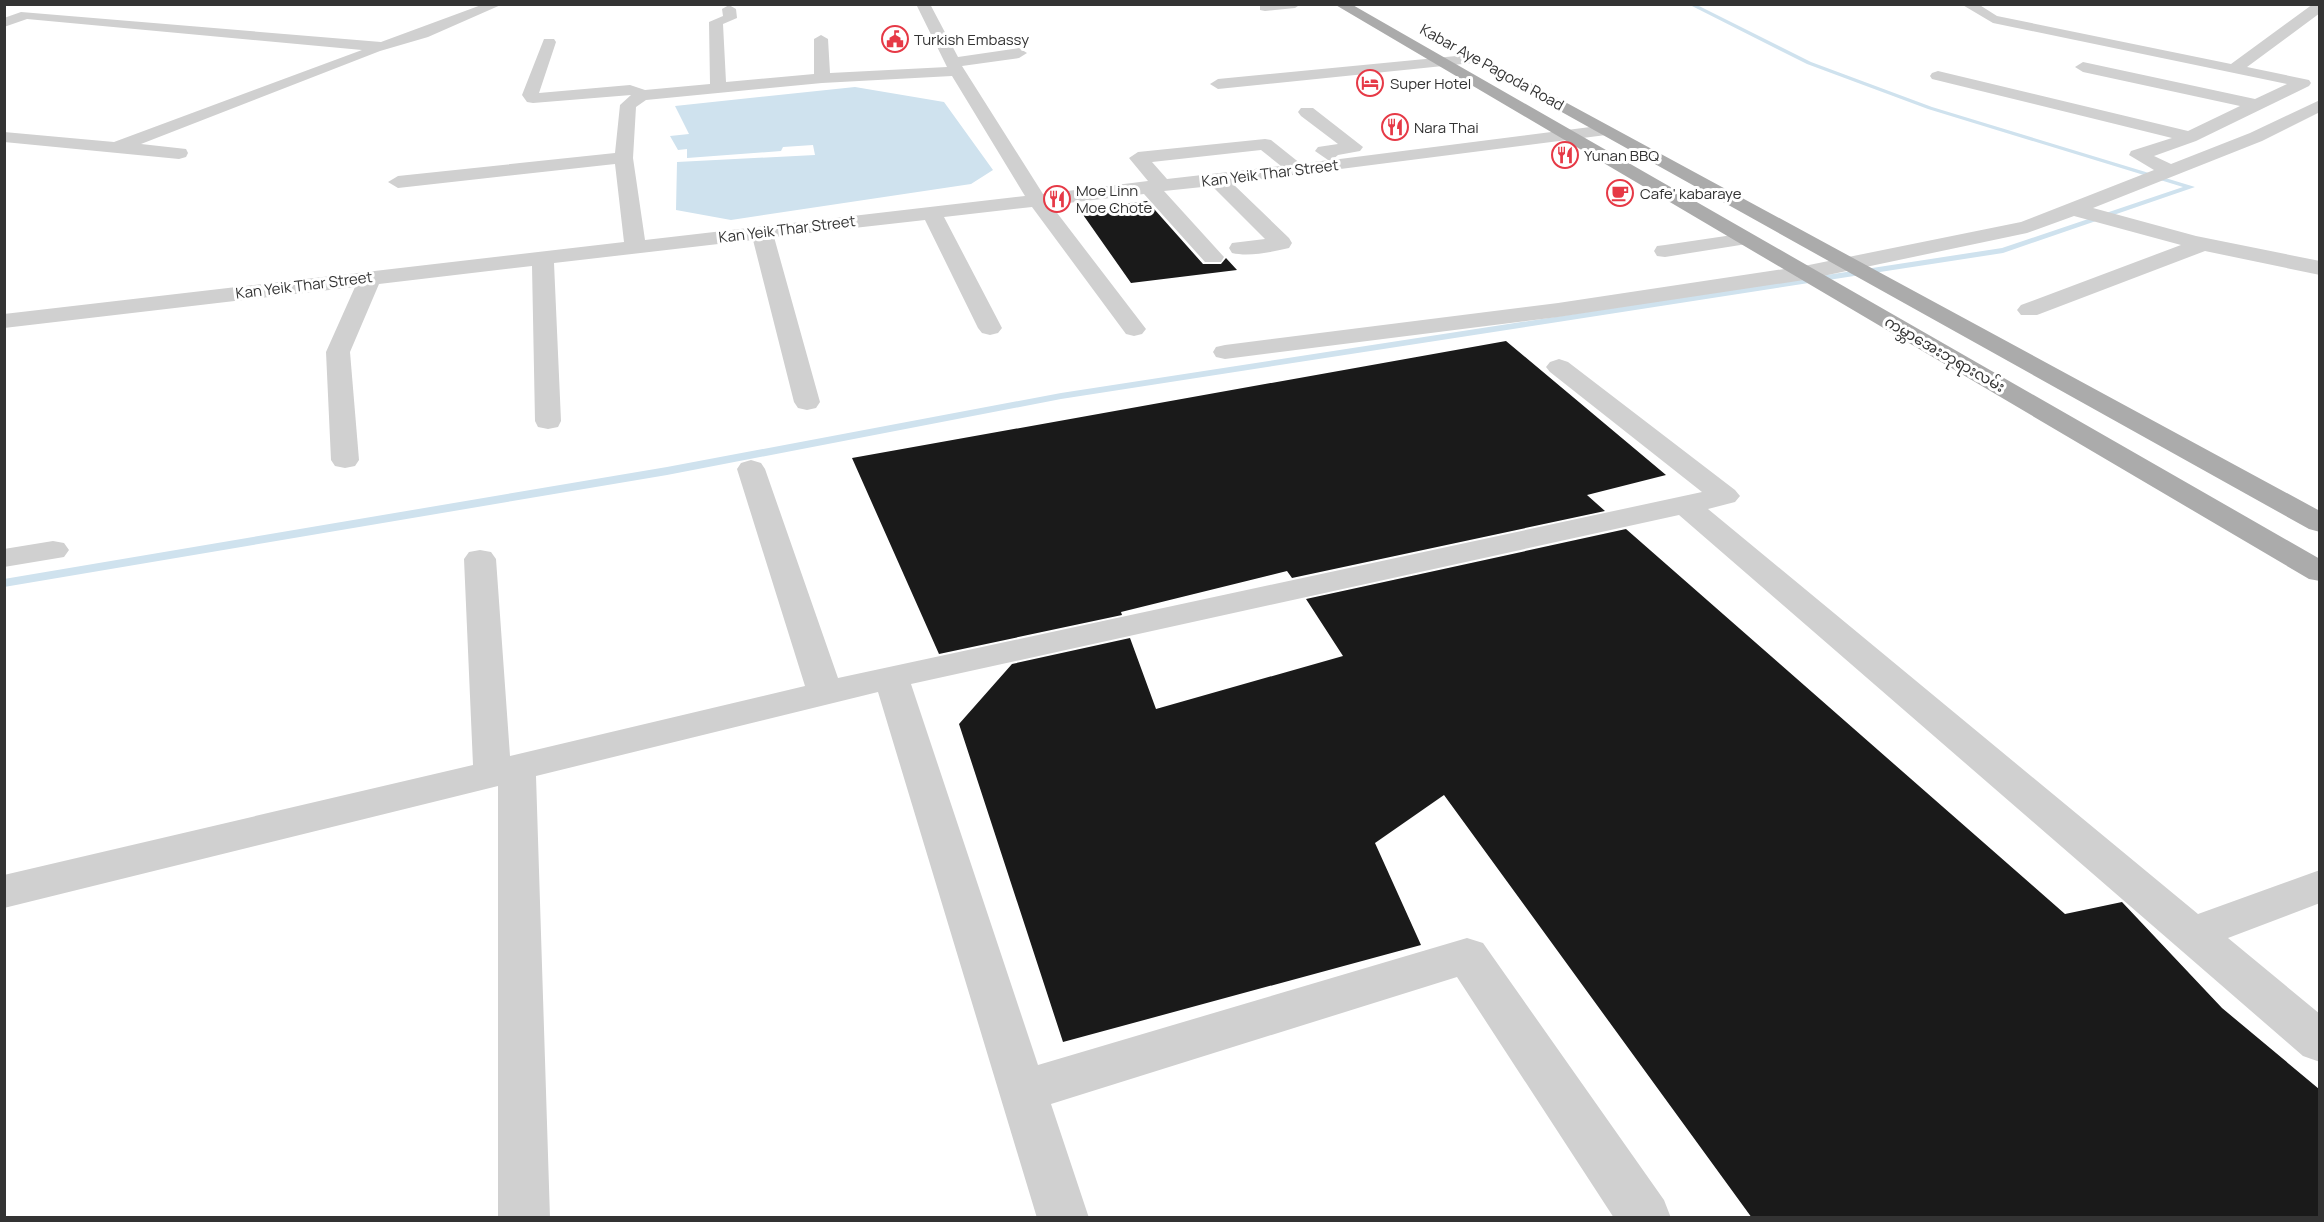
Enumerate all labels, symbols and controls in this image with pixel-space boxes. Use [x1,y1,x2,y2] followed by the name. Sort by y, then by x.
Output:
[1416,19,1568,115] street label: Kabar Aye Pagoda Road
[880,24,910,54] public building icon: Turkish Embassy
[914,29,1029,50] place label: Turkish Embassy
[1355,68,1385,98] hotel icon: Super Hotel
[1390,73,1471,94] place label: Super Hotel
[1380,112,1410,142] restaurant icon: Nara Thai
[1414,117,1479,138] place label: Nara Thai
[1550,140,1580,170] restaurant icon: Yunan BBQ
[1584,145,1659,166] place label: Yunan BBQ
[1200,154,1340,192] street label: Kan Yeik Thar Street
[1605,178,1635,208] cafe icon: Cafe' kabaraye
[1076,180,1152,218] place label: Moe Linn Moe Chote
[1640,183,1742,204] place label: Cafe' kabaraye
[1042,184,1072,214] restaurant icon: Moe Linn Moe Chote
[717,210,857,248] street label: Kan Yeik Thar Street
[234,266,374,304] street label: Kan Yeik Thar Street
[1880,311,2009,399] street label: ကမ္ဘာအေးဘုရားလမ်း

